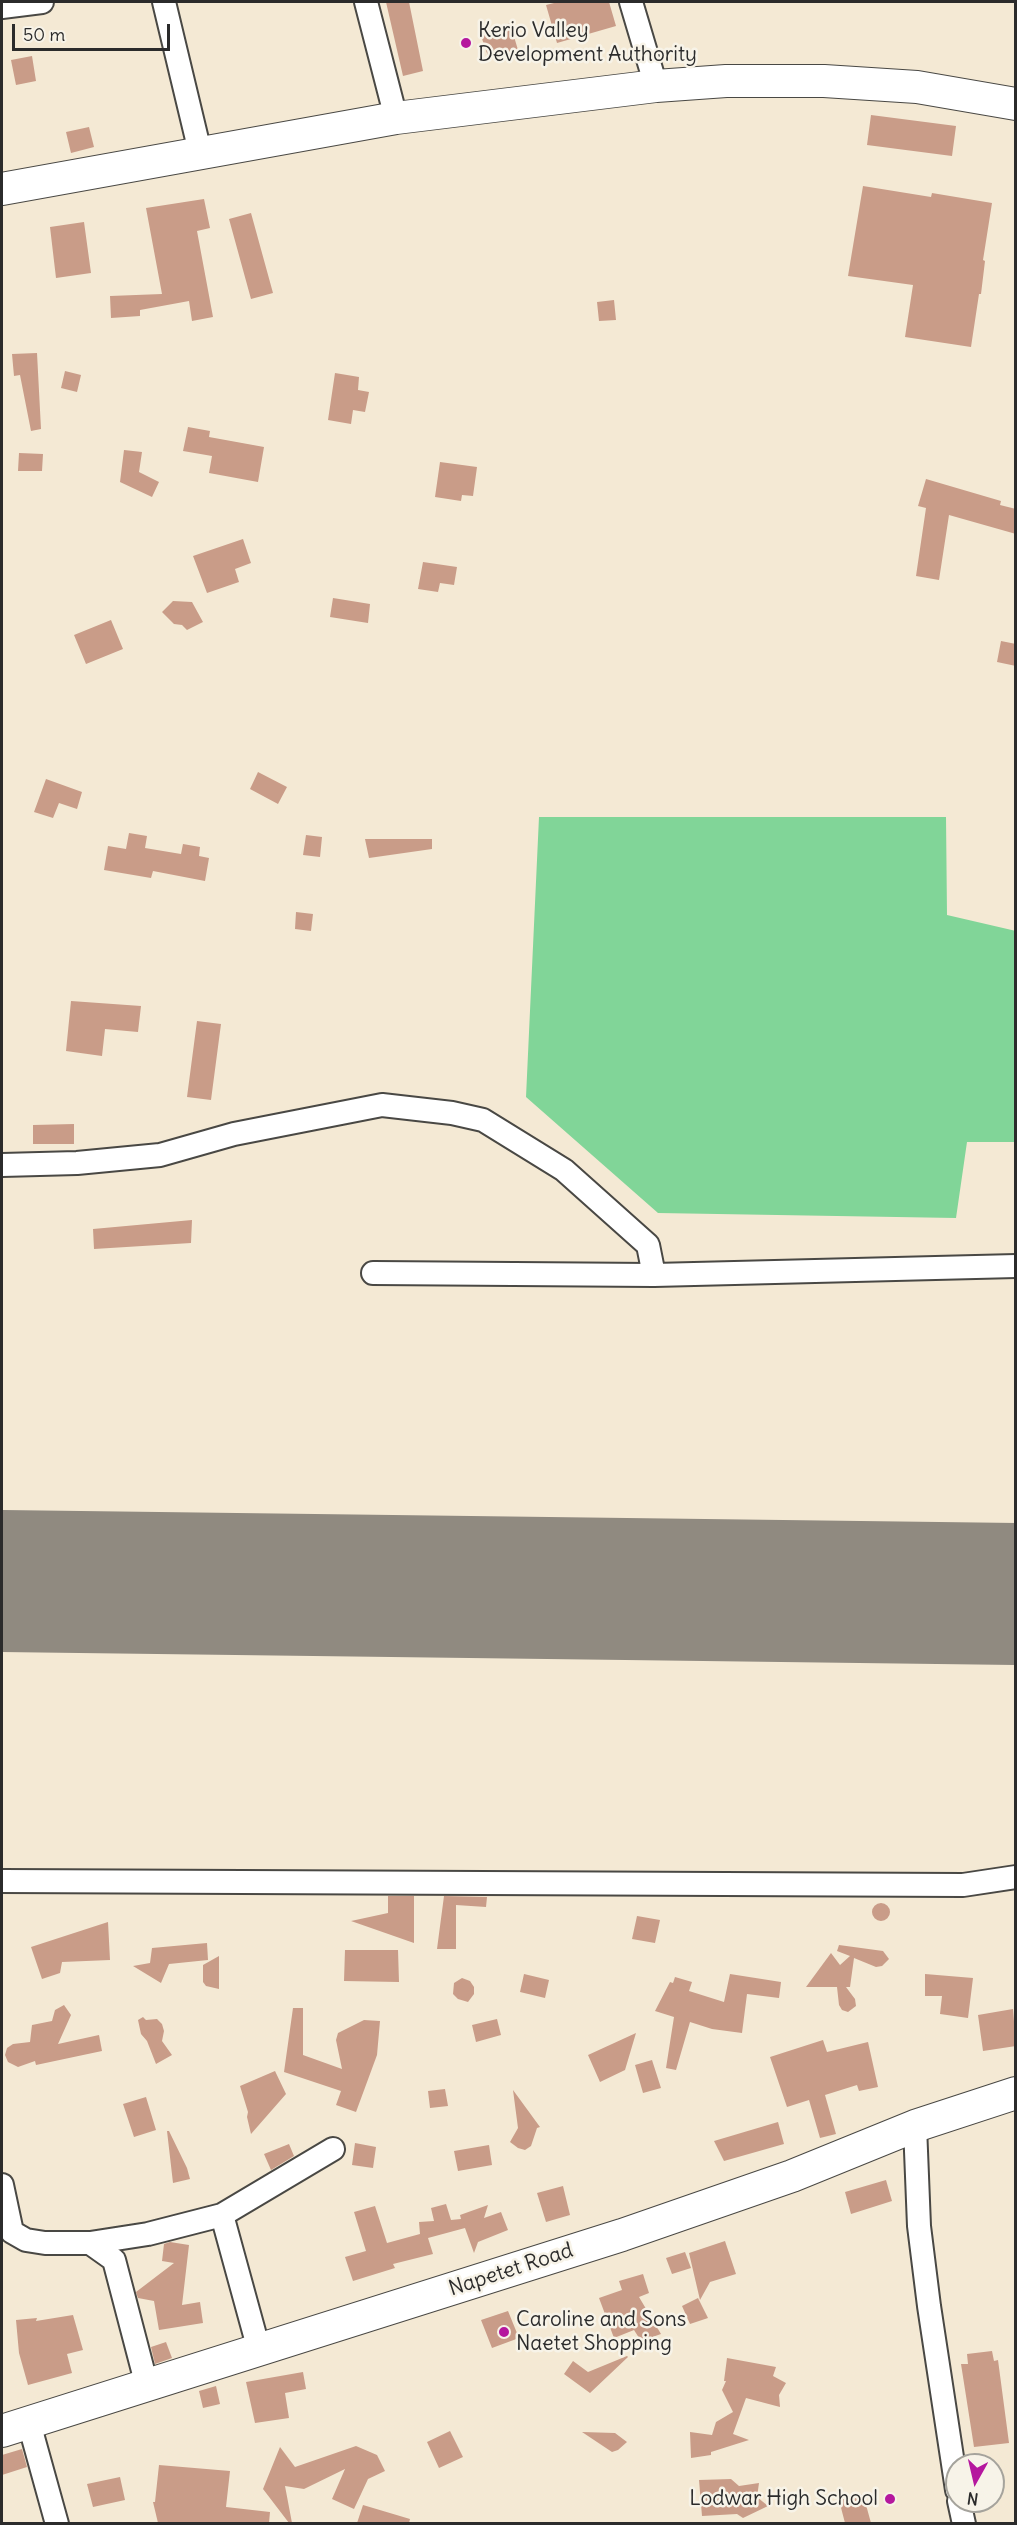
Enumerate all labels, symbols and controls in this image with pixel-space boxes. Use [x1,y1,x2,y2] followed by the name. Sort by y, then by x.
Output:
[15,12,172,50] scale bar
[478,18,697,68] place label: Kerio Valley Development Authority
[23,23,65,46] text: 50 m
[459,36,473,50] marker: Kerio Valley Development Authority
[446,2238,576,2302] street label: Napetet Road
[516,2307,686,2357] place label: Caroline and Sons Naetet Shopping
[497,2325,511,2339] marker: Caroline and Sons Naetet Shopping
[945,2453,1005,2513] north arrow
[689,2486,878,2512] place label: Lodwar High School
[966,2488,980,2510] text: N
[883,2492,897,2506] marker: Lodwar High School

